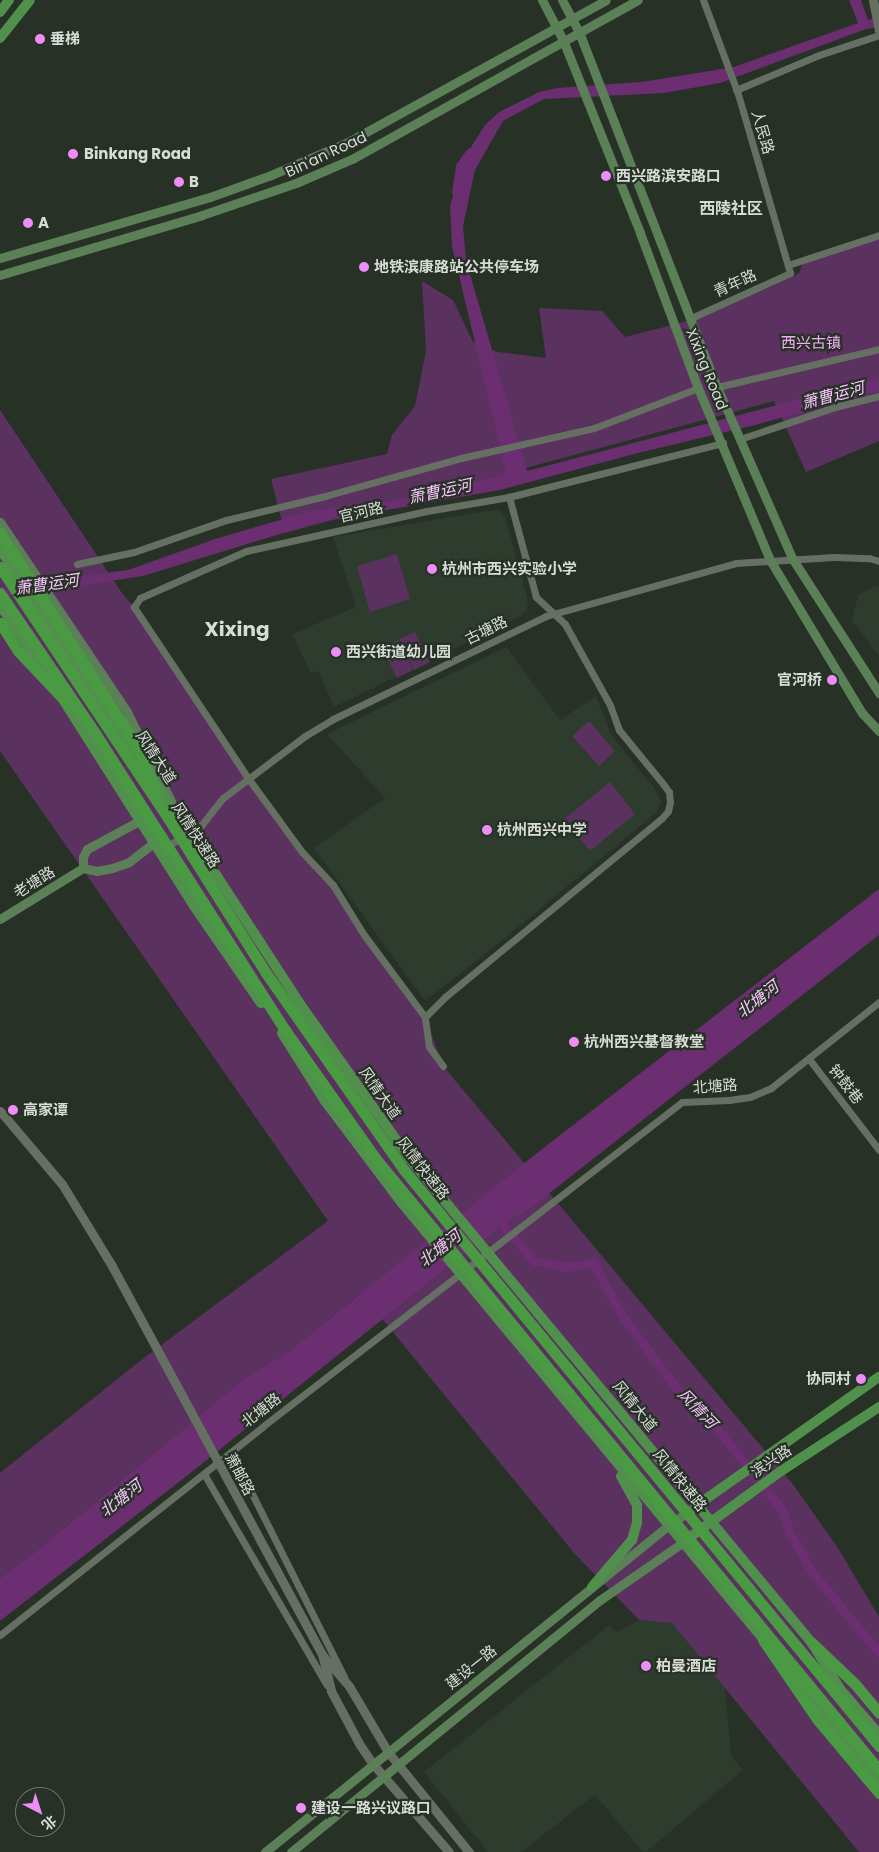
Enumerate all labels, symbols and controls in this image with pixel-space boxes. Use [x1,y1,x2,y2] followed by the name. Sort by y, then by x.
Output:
[50,30,80,48] place label: 垂梯
[34,33,46,45] marker: 垂梯
[748,108,778,156] street label: 人民路
[282,127,370,181] street label: Bin'an Road
[84,145,191,163] place label: Binkang Road
[66,147,80,161] marker: Binkang Road
[616,167,721,185] place label: 西兴路滨安路口
[600,170,612,182] marker: 西兴路滨安路口
[189,173,199,191] place label: B
[173,176,185,188] marker: B
[699,199,763,219] district label: 西陵社区
[38,214,49,232] place label: A
[22,217,34,229] marker: A
[374,258,539,276] place label: 地铁滨康路站公共停车场
[358,261,370,273] marker: 地铁滨康路站公共停车场
[711,266,759,300] street label: 青年路
[682,325,732,413] street label: Xixing Road
[781,334,841,352] park label: 西兴古镇
[800,378,866,414] water label: 萧曹运河
[407,476,473,508] water label: 萧曹运河
[337,498,385,526] street label: 官河路
[442,560,577,578] place label: 杭州市西兴实验小学
[426,563,438,575] marker: 杭州市西兴实验小学
[14,571,80,599] water label: 萧曹运河
[462,612,510,648] street label: 古塘路
[205,617,269,641] district label: Xixing
[346,643,451,661] place label: 西兴街道幼儿园
[330,646,342,658] marker: 西兴街道幼儿园
[777,671,822,689] place label: 官河桥
[826,674,838,686] marker: 官河桥
[132,727,180,787] street label: 风情大道
[168,799,224,871] street label: 风情快速路
[497,821,587,839] place label: 杭州西兴中学
[481,824,493,836] marker: 杭州西兴中学
[10,862,58,902] street label: 老塘路
[733,978,783,1022] water label: 北塘河
[584,1033,704,1051] place label: 杭州西兴基督教堂
[568,1036,580,1048] marker: 杭州西兴基督教堂
[825,1061,867,1107] street label: 钟鼓巷
[355,1063,405,1123] street label: 风情大道
[692,1075,738,1097] street label: 北塘路
[23,1101,68,1119] place label: 高家谭
[7,1104,19,1116] marker: 高家谭
[393,1133,453,1203] street label: 风情快速路
[415,1227,465,1271] water label: 北塘河
[806,1370,851,1388] place label: 协同村
[855,1373,867,1385] marker: 协同村
[609,1377,661,1435] street label: 风情大道
[673,1385,721,1433] water label: 风情河
[238,1389,284,1431] street label: 北塘路
[747,1441,795,1481] street label: 滨兴路
[649,1445,711,1515] street label: 风情快速路
[221,1450,259,1498] street label: 萧邮路
[96,1477,146,1521] water label: 北塘河
[442,1641,500,1693] street label: 建设一路
[656,1657,716,1675] place label: 柏曼酒店
[640,1660,652,1672] marker: 柏曼酒店
[15,1787,65,1837] north arrow
[311,1799,431,1817] place label: 建设一路兴议路口
[295,1802,307,1814] marker: 建设一路兴议路口
[37,1811,61,1835] text: 北

